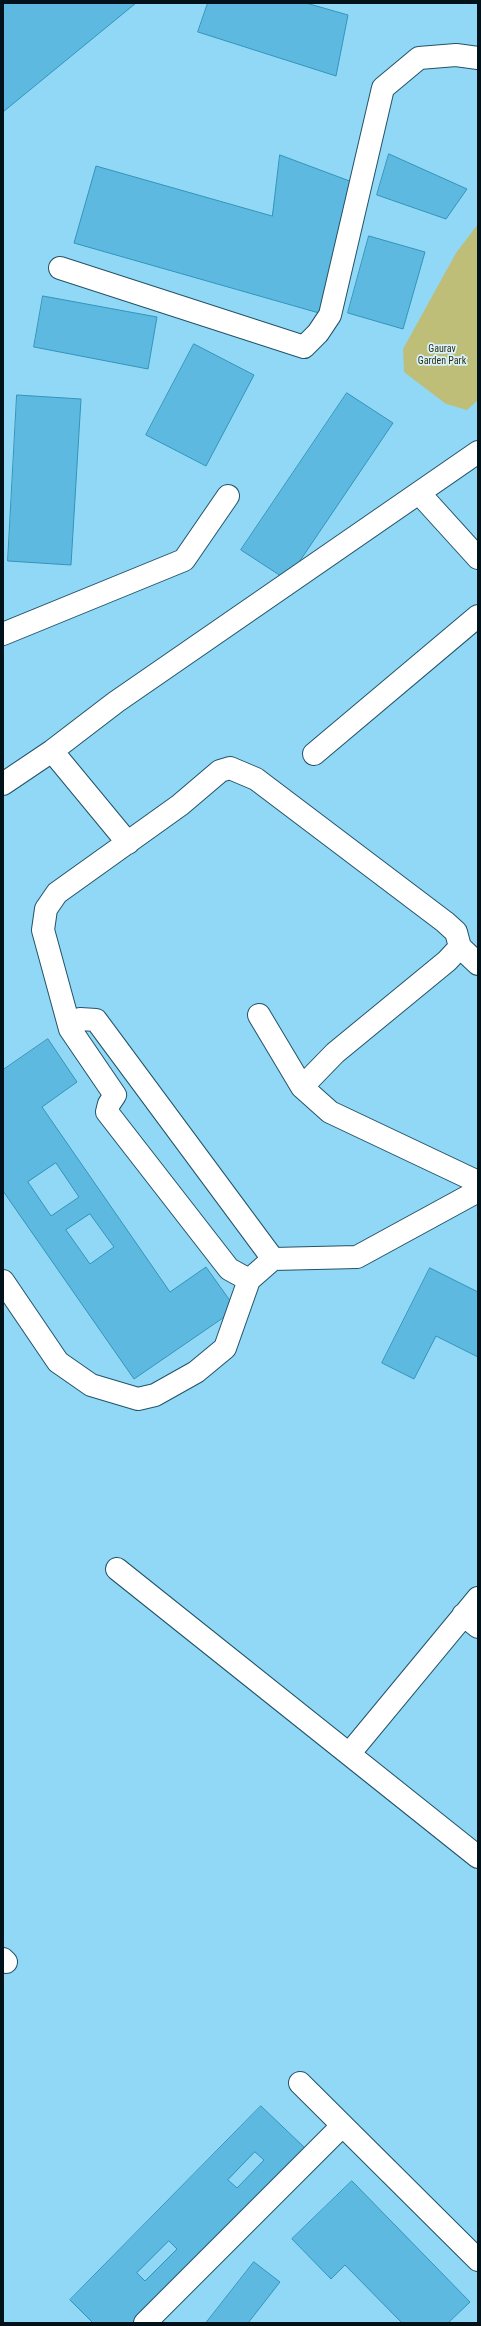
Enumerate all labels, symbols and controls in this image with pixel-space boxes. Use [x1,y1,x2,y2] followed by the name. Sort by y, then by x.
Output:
[418,343,466,366] park label: Gaurav Garden Park

